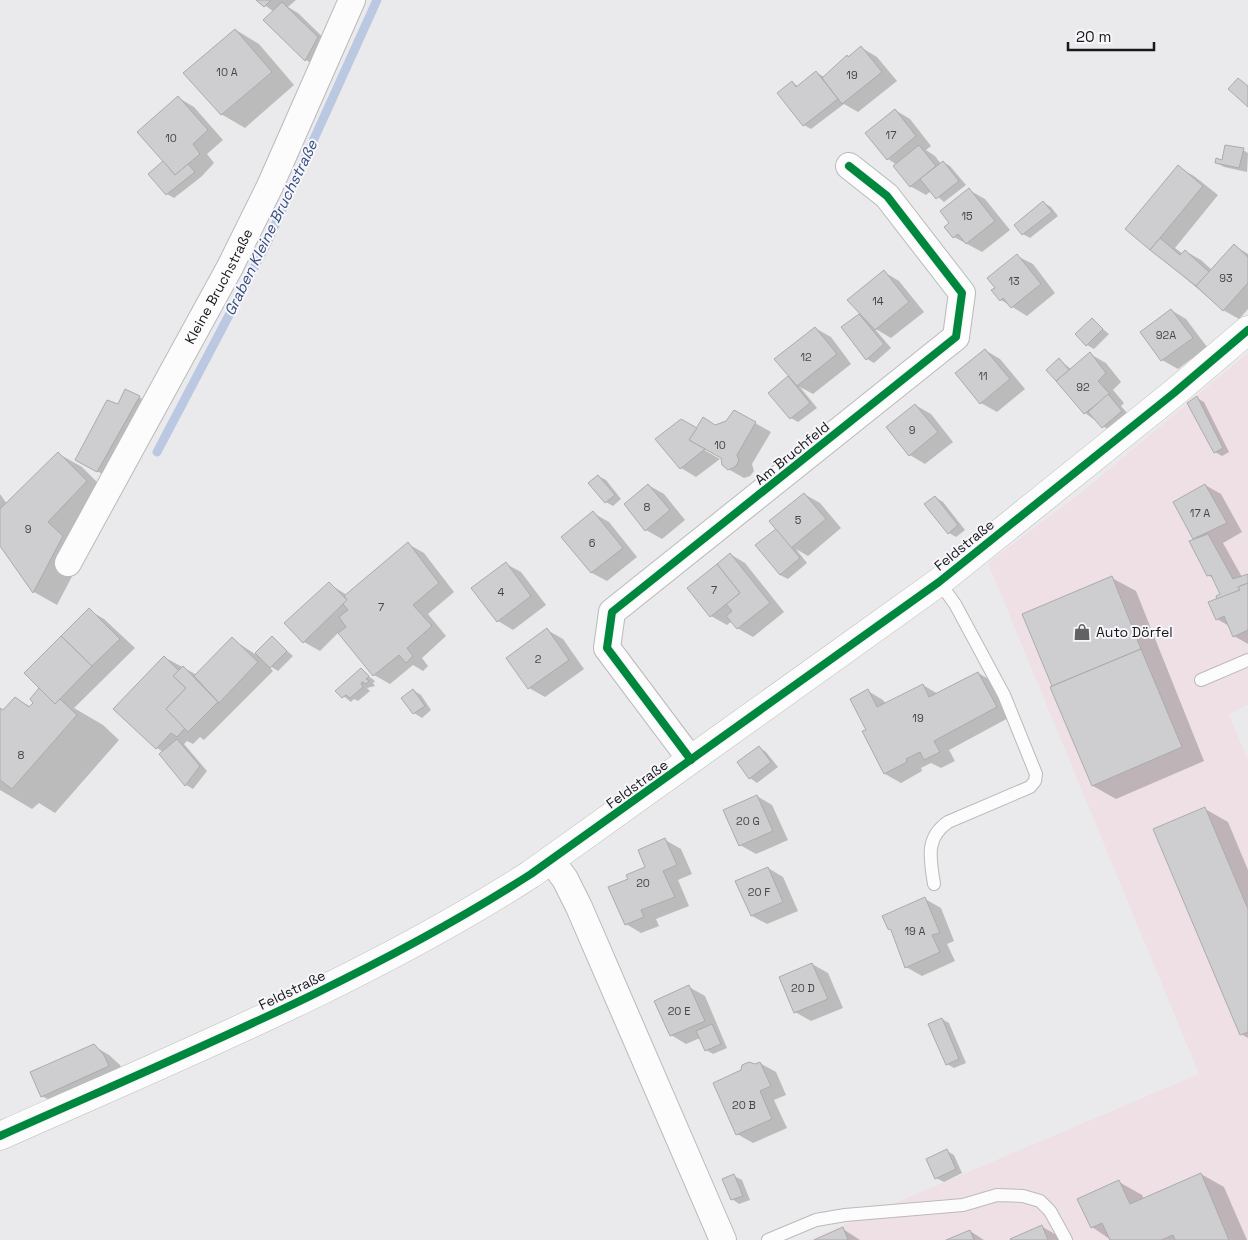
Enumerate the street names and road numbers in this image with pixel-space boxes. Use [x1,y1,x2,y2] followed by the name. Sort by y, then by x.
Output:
[181,226,257,347] street label: Kleine Bruchstraße
[751,417,833,489] street label: Am Bruchfeld
[930,515,998,575] street label: Feldstraße
[603,756,671,812] street label: Feldstraße
[256,966,328,1014] street label: Feldstraße

